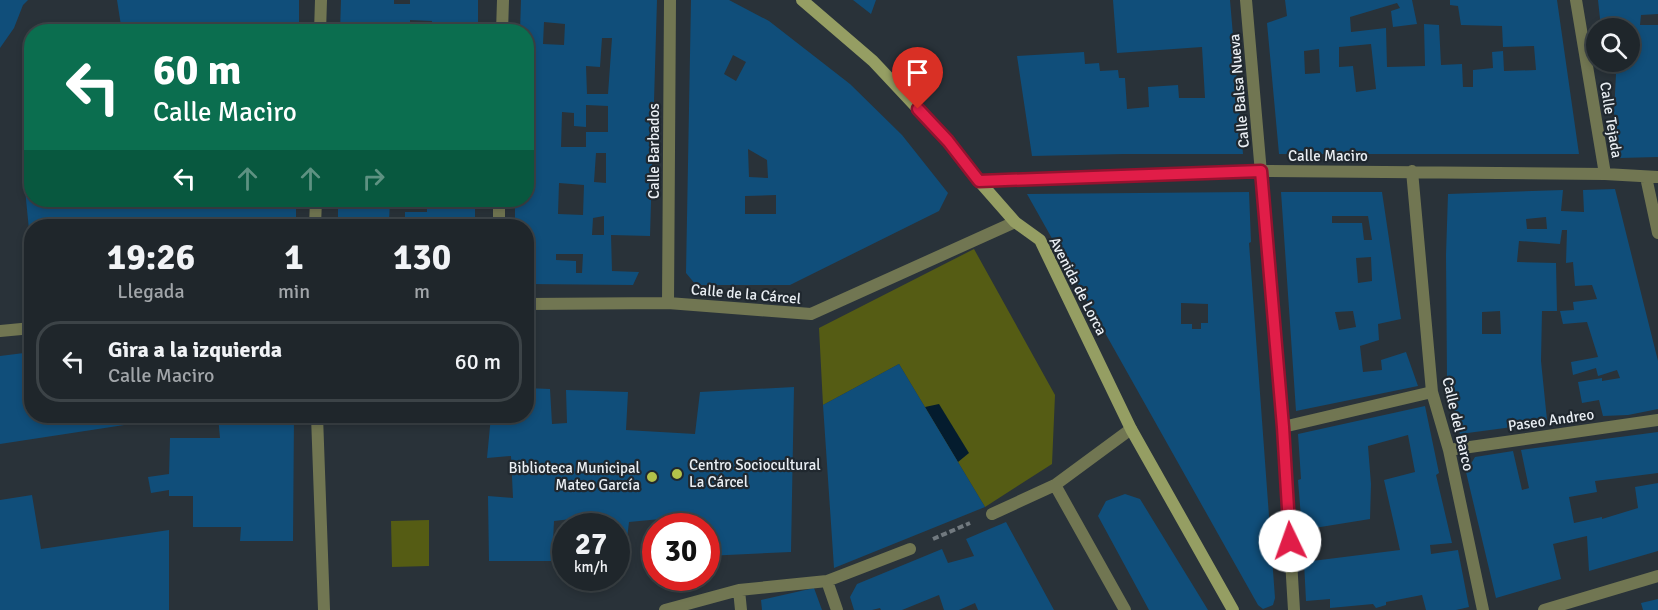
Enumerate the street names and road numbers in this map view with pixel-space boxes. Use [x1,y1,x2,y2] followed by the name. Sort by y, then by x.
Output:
[1225,33,1253,149] street label: Calle Balsa Nueva
[1596,81,1626,159] street label: Calle Tejada
[645,103,663,199] street label: Calle Barbados
[1288,147,1368,165] street label: Calle Maciro
[1045,234,1111,338] street label: Avenida de Lorca
[690,280,802,308] street label: Calle de la Cárcel
[1438,375,1478,473] street label: Calle del Barco
[1507,405,1595,435] street label: Paseo Andreo

